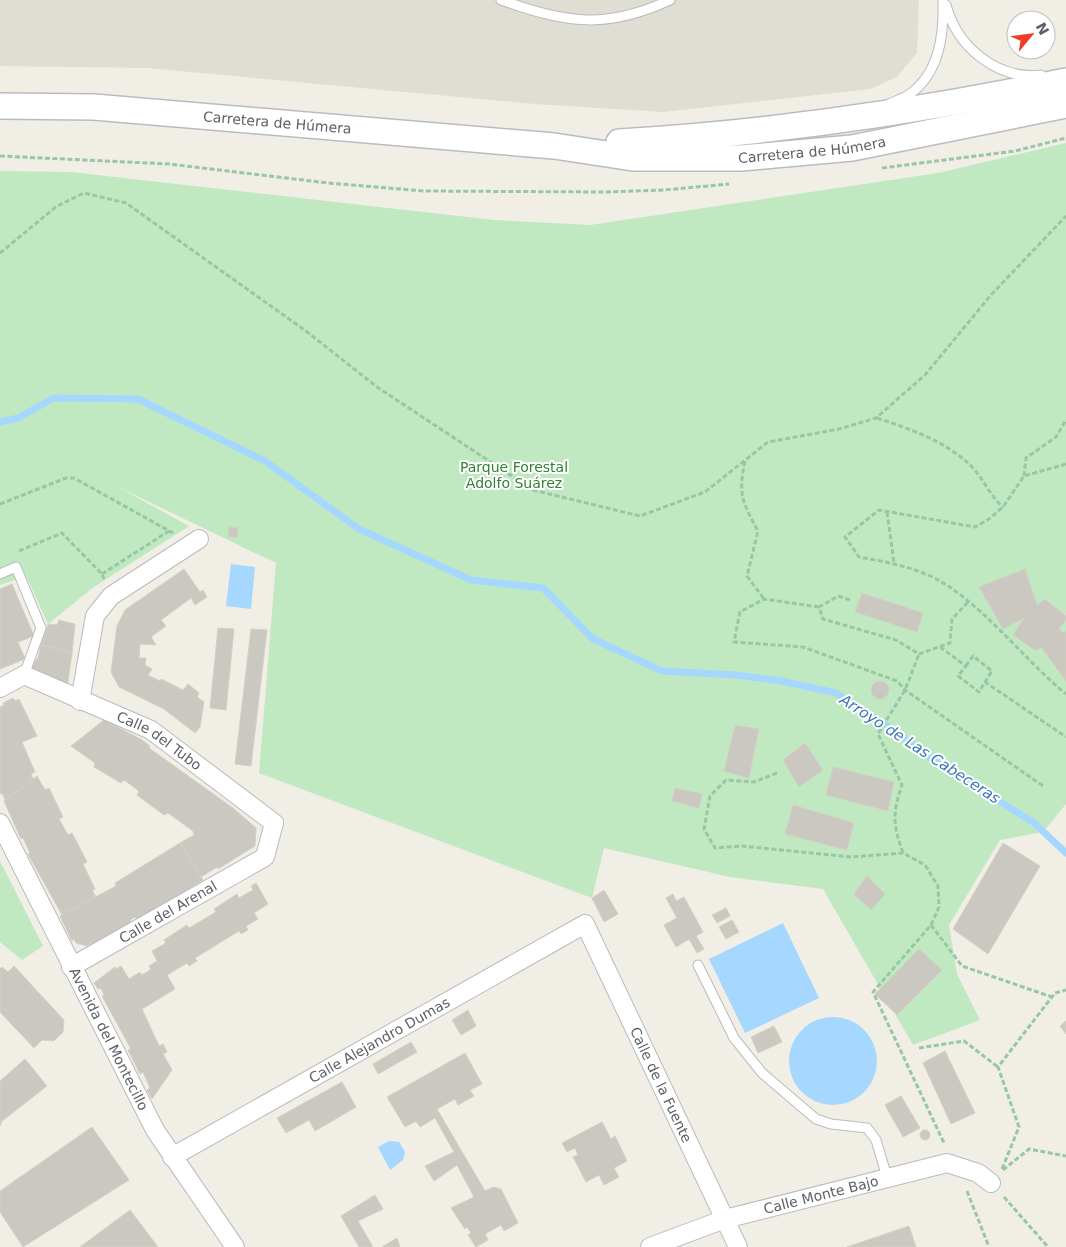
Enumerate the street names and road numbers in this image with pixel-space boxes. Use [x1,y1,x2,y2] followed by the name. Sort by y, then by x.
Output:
[202,108,352,137] street label: Carretera de Húmera
[737,133,887,166] street label: Carretera de Húmera
[114,708,205,773] street label: Calle del Tubo
[116,878,220,946] street label: Calle del Arenal
[66,965,152,1113] street label: Avenida del Montecillo
[306,994,453,1086] street label: Calle Alejandro Dumas
[627,1024,695,1145] street label: Calle de la Fuente
[762,1173,880,1217] street label: Calle Monte Bajo

